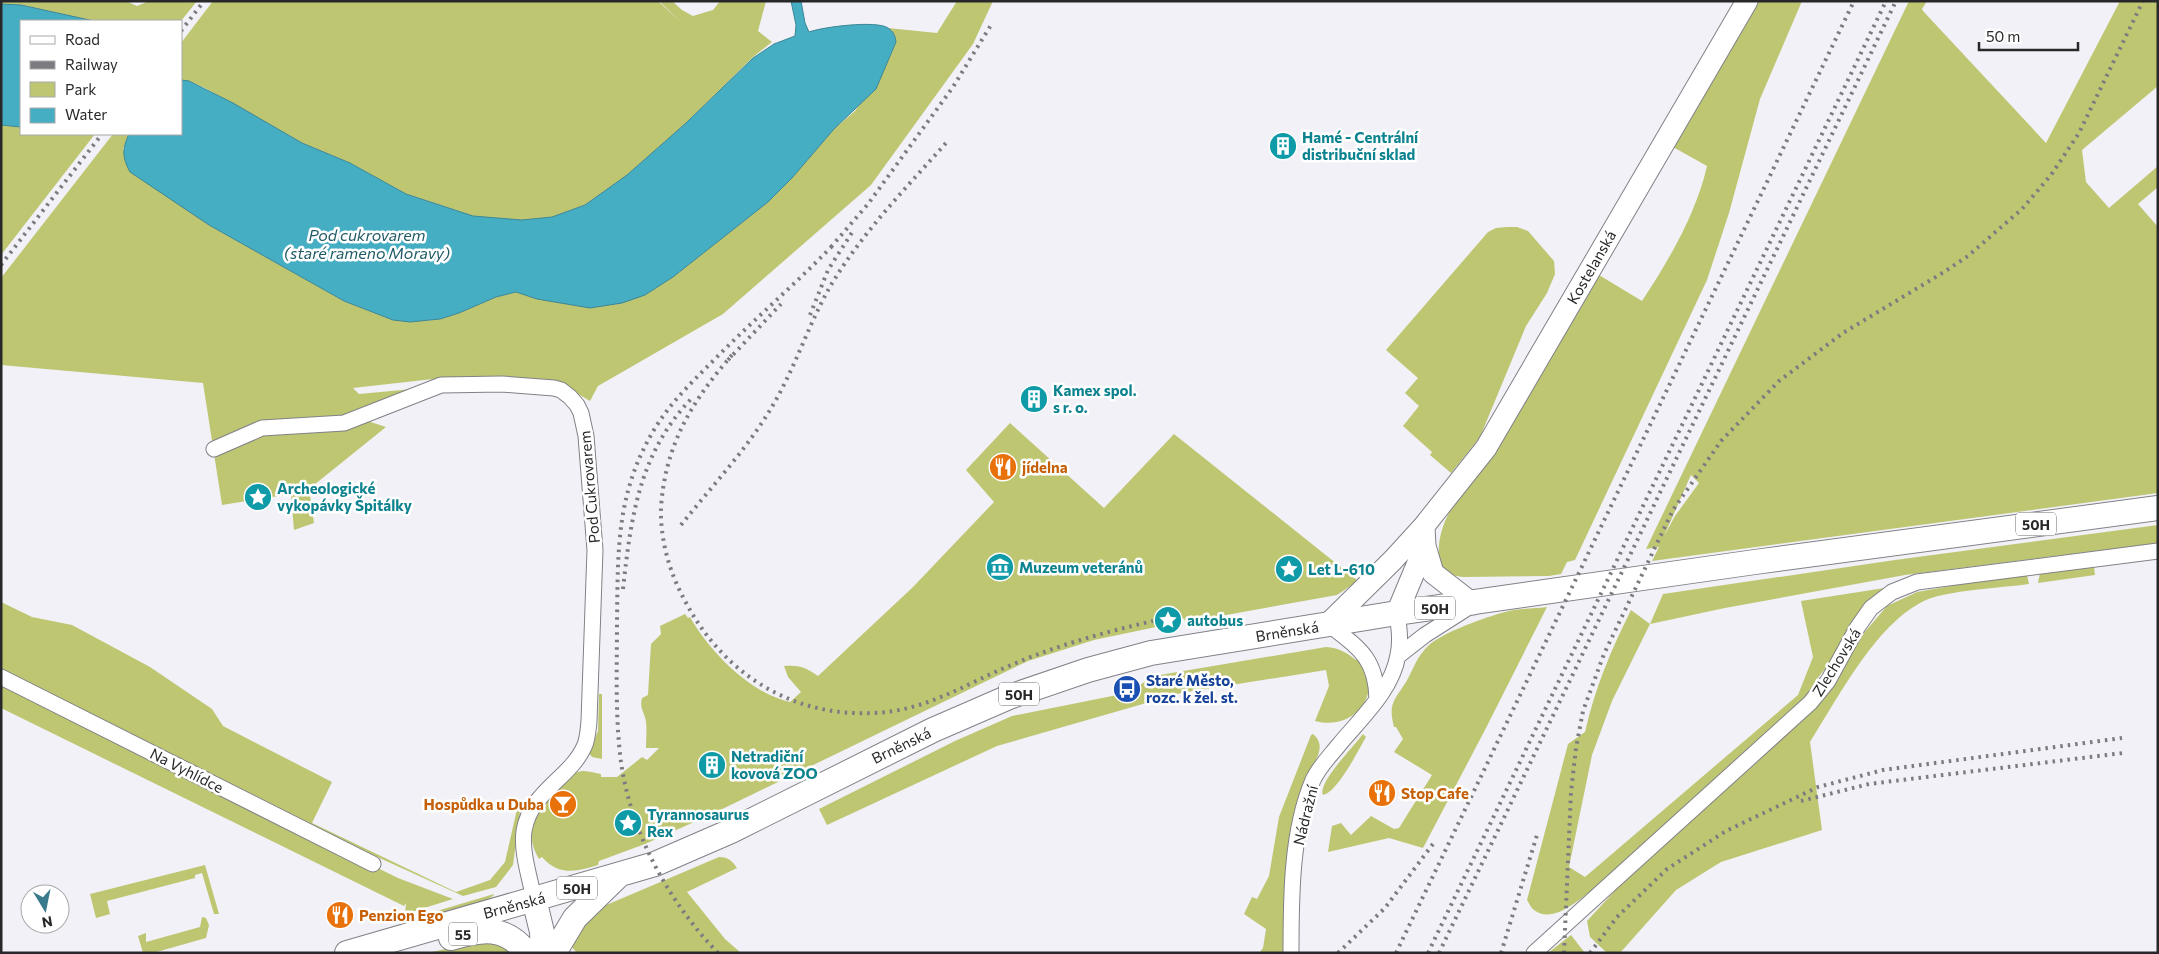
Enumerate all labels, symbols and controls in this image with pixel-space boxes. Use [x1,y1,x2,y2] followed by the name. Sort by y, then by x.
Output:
[20,20,182,135] legend
[1979,20,2078,52] scale bar
[1986,27,2020,45] text: 50 m
[65,30,100,48] text: Road
[65,55,118,73] text: Railway
[65,80,96,98] text: Park
[65,105,107,123] text: Water
[1302,128,1419,163] place label: Hamé - Centrální distribuční sklad
[1268,131,1298,161] building icon: Hamé - Centrální distribuční sklad
[284,225,450,262] water label: Pod cukrovarem (staré rameno Moravy)
[1563,227,1619,307] street label: Kostelanská
[1053,381,1137,416] place label: Kamex spol. s r. o.
[1019,384,1049,414] building icon: Kamex spol. s r. o.
[575,430,603,544] street label: Pod Cukrovarem
[988,452,1018,482] restaurant icon: jídelna
[1021,458,1068,476] place label: jídelna
[277,479,413,514] place label: Archeologické vykopávky Špitálky
[243,482,273,512] place icon: Archeologické vykopávky Špitálky
[2016,512,2056,536] road number: 50H
[985,552,1015,582] museum icon: Muzeum veteránů
[1274,554,1304,584] place icon: Let L-610
[1019,558,1143,576] place label: Muzeum veteránů
[1308,560,1375,578] place label: Let L-610
[1415,596,1455,620] road number: 50H
[1153,605,1183,635] place icon: autobus
[1187,611,1243,629] place label: autobus
[1254,617,1320,645] street label: Brněnská
[1808,625,1864,699] street label: Zlechovská
[1146,671,1238,706] place label: Staré Město, rozc. k žel. st.
[1112,674,1142,704] bus stop icon: Staré Město, rozc. k žel. st.
[999,682,1039,706] road number: 50H
[869,723,933,767] street label: Brněnská
[147,744,227,796] street label: Na Vyhlídce
[731,747,818,782] place label: Netradiční kovová ZOO
[697,750,727,780] building icon: Netradiční kovová ZOO
[1367,778,1397,808] restaurant icon: Stop Cafe
[1289,782,1321,847] street label: Nádražní
[1401,784,1469,802] place label: Stop Cafe
[548,789,578,819] bar icon: Hospůdka u Duba
[424,795,544,813] place label: Hospůdka u Duba
[647,805,749,840] place label: Tyrannosaurus Rex
[613,808,643,838] place icon: Tyrannosaurus Rex
[557,876,597,900] road number: 50H
[20,884,70,934] north arrow
[481,888,547,922] street label: Brněnská
[325,900,355,930] restaurant icon: Penzion Ego
[359,906,444,924] place label: Penzion Ego
[41,913,54,932] text: N
[449,922,477,946] road number: 55

